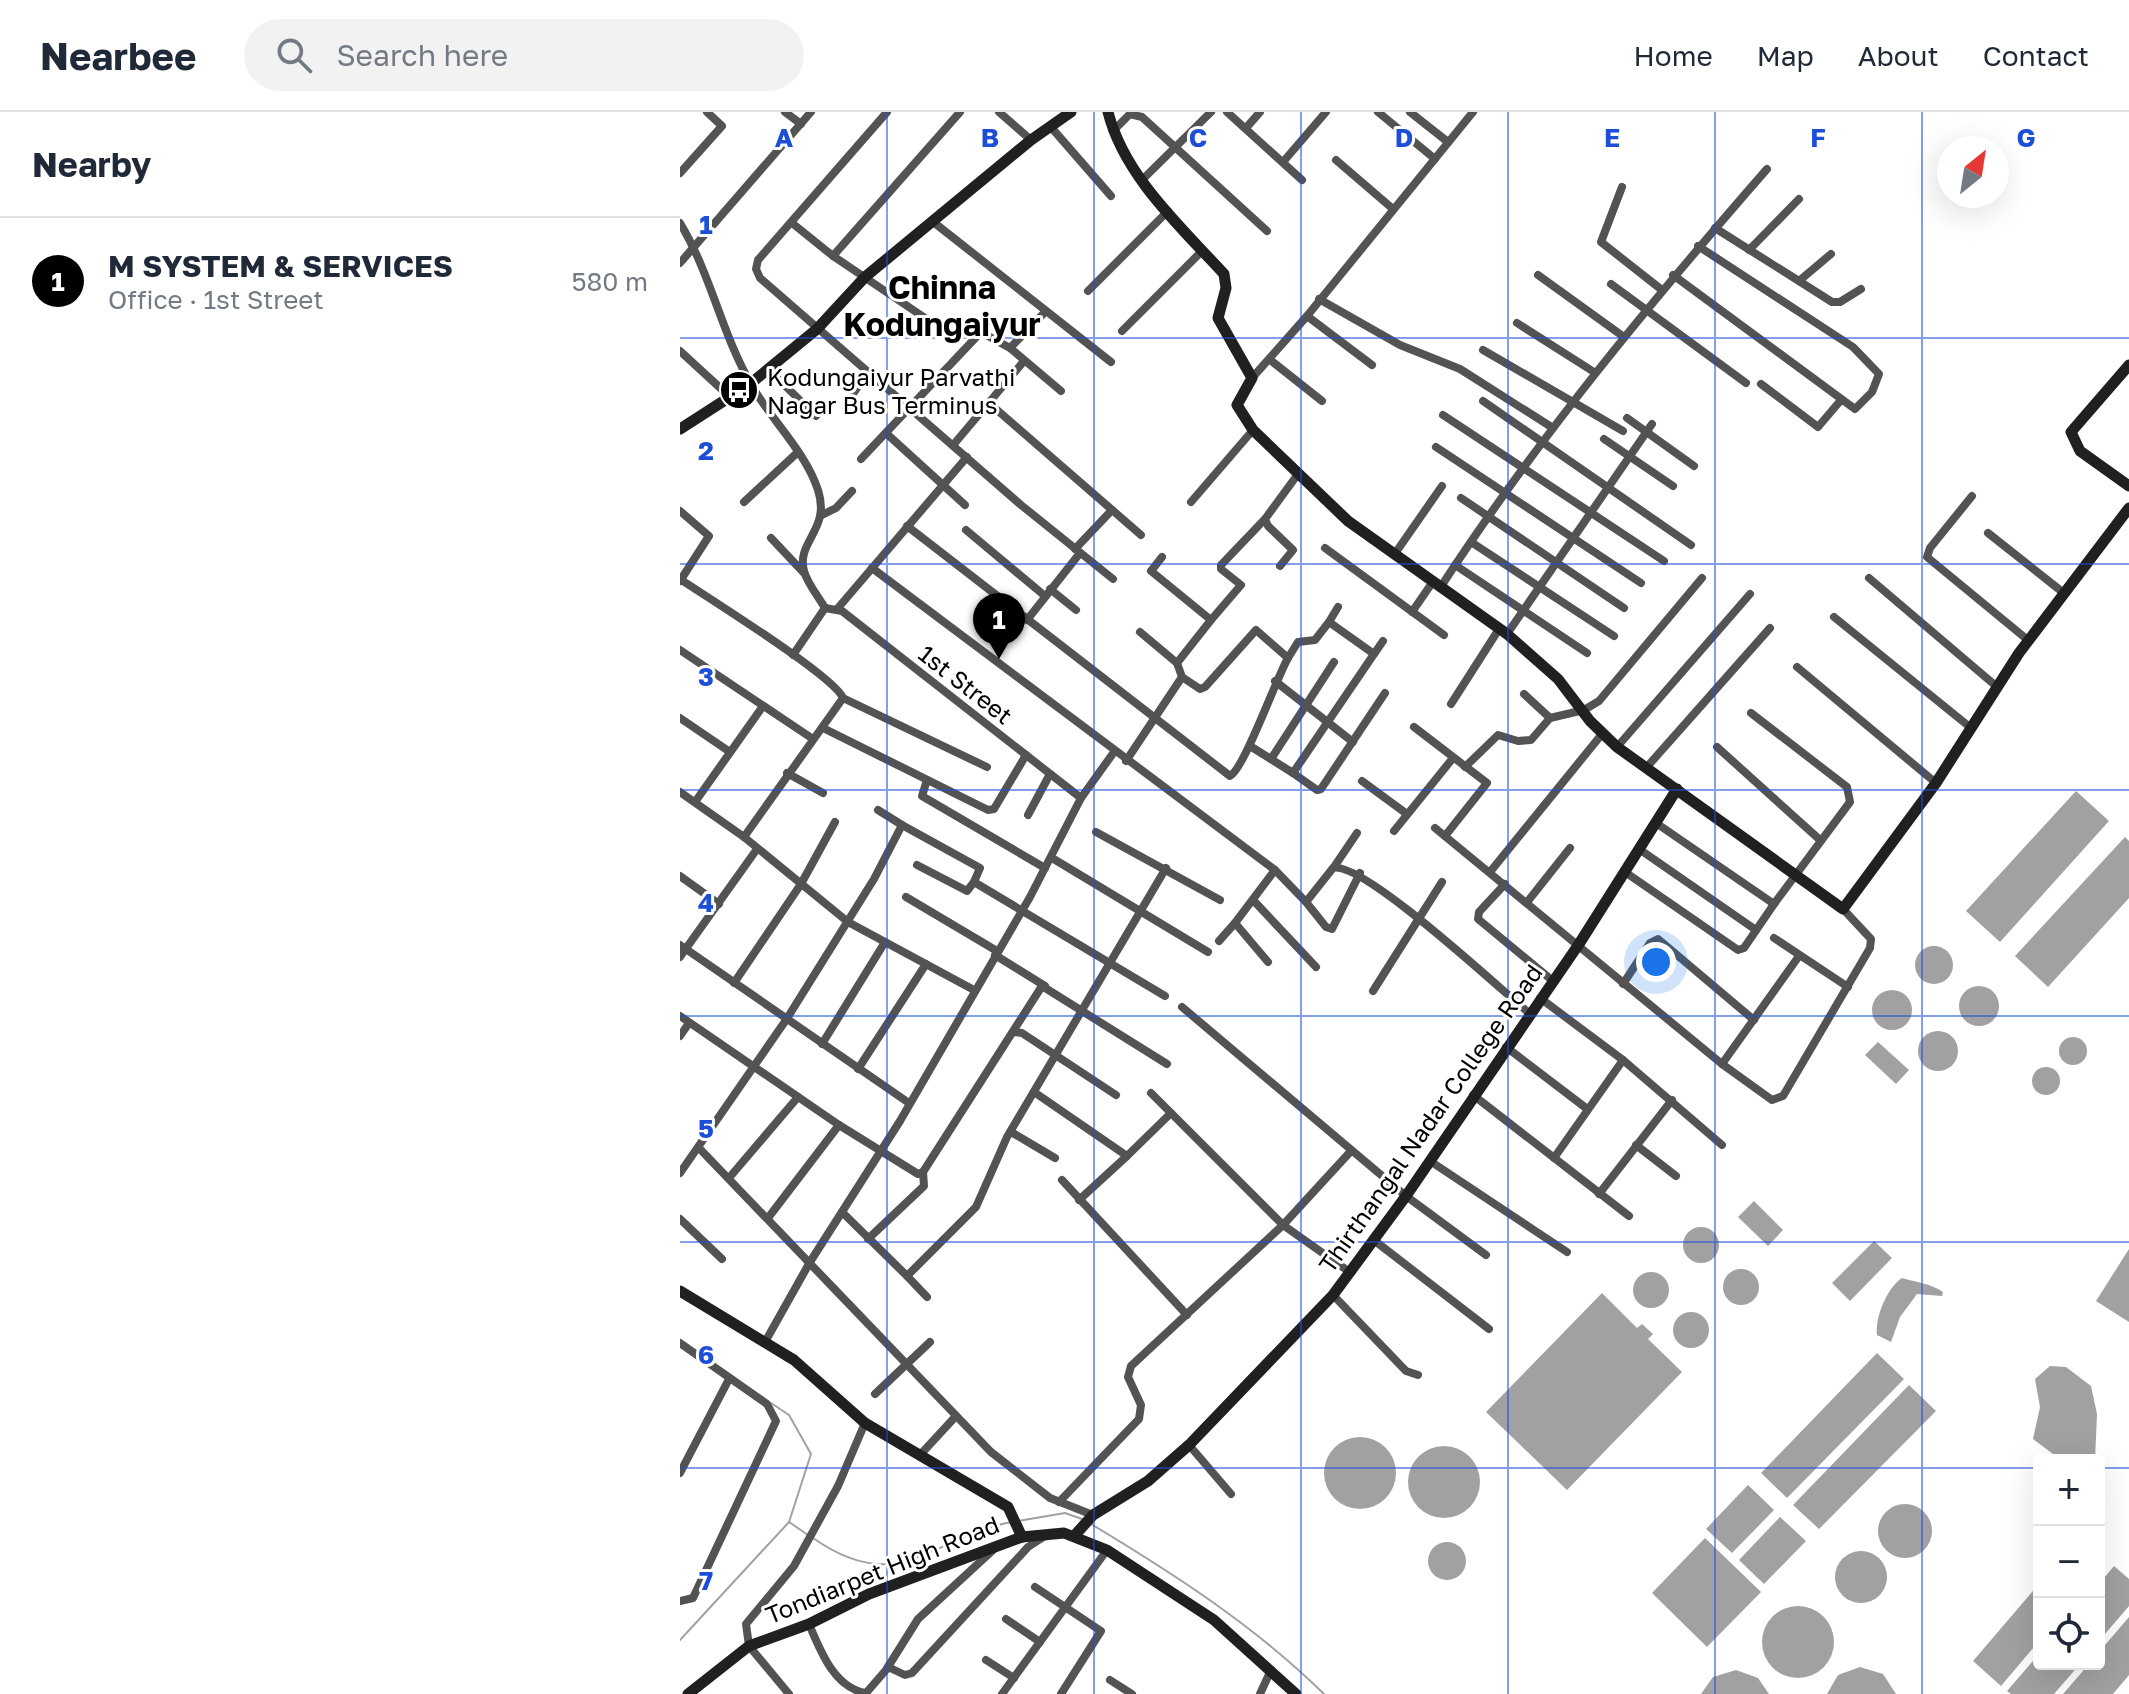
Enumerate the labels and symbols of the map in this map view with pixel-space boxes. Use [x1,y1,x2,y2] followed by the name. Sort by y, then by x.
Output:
[775,122,794,153] text: A
[981,122,999,153] text: B
[1189,122,1207,153] text: C
[1395,122,1413,153] text: D
[1604,122,1620,153] text: E
[1810,122,1826,153] text: F
[2016,122,2036,153] text: G
[1937,136,2009,208] north arrow
[699,209,713,240] text: 1
[843,268,1041,343] district label: Chinna Kodungaiyur
[767,362,1016,419] place label: Kodungaiyur Parvathi Nagar Bus Terminus
[718,369,760,411] bus stop icon: Kodungaiyur Parvathi Nagar Bus Terminus
[698,435,714,466] text: 2
[973,593,1025,659] pin: 1
[913,638,1019,730] street label: 1st Street
[698,661,714,692] text: 3
[698,887,714,918] text: 4
[1636,942,1676,982] your location
[1312,958,1548,1278] street label: Thirthangal Nadar College Road
[698,1113,714,1144] text: 5
[698,1339,714,1370] text: 6
[761,1509,1003,1629] street label: Tondiarpet High Road
[699,1565,713,1596] text: 7

